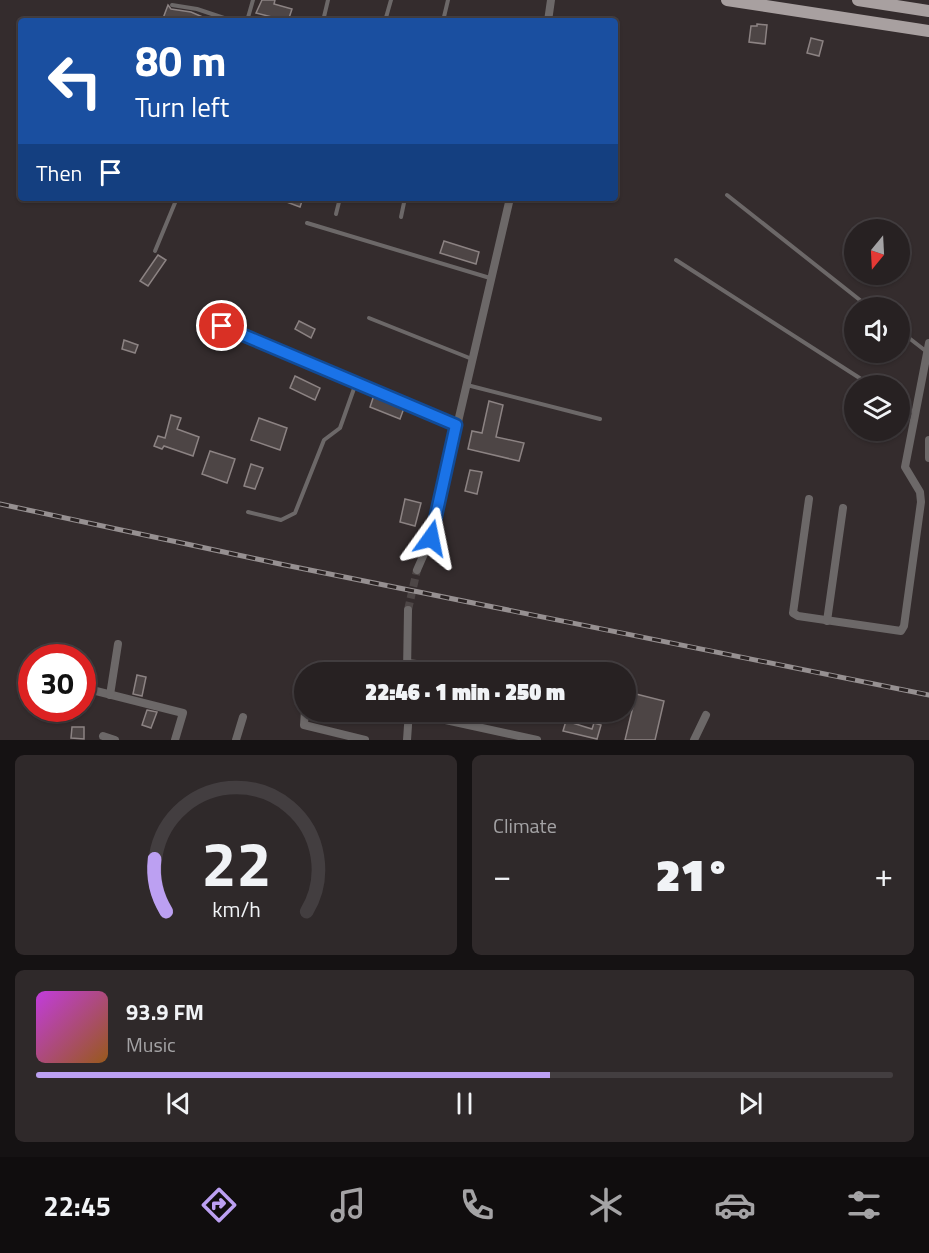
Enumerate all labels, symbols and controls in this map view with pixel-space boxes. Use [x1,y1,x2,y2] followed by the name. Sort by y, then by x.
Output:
[135,28,227,92] text: 80 m
[36,42,114,120] icon: left
[135,86,229,127] text: Turn left
[36,156,82,190] text: Then
[94,156,127,189] icon: arrive
[844,219,910,285] north arrow
[844,219,910,441] map controls
[844,297,910,363] button: sound
[196,300,247,351] pin
[205,309,238,342] icon: arrive
[844,375,910,441] button: layers
[399,506,463,570] position arrow
[18,644,96,722] speed limit sign: 30
[365,675,565,709] text: 22:46 · 1 min · 250 m
[493,810,557,841] text: Climate
[201,815,271,910] text: 22
[656,840,730,908] text: 21°
[493,850,511,900] text: −
[875,850,893,900] text: +
[212,893,260,925] text: km/h
[126,995,204,1029] text: 93.9 FM
[126,1029,176,1060] text: Music
[162,1087,195,1120] icon: previous
[448,1087,481,1120] icon: pause
[734,1087,767,1120] icon: next
[198,1184,240,1226] icon: directions
[327,1184,369,1226] icon: music
[456,1184,498,1226] icon: phone
[585,1184,627,1226] icon: climate
[714,1184,756,1226] icon: car
[843,1184,885,1226] icon: filters
[44,1185,111,1226] text: 22:45

